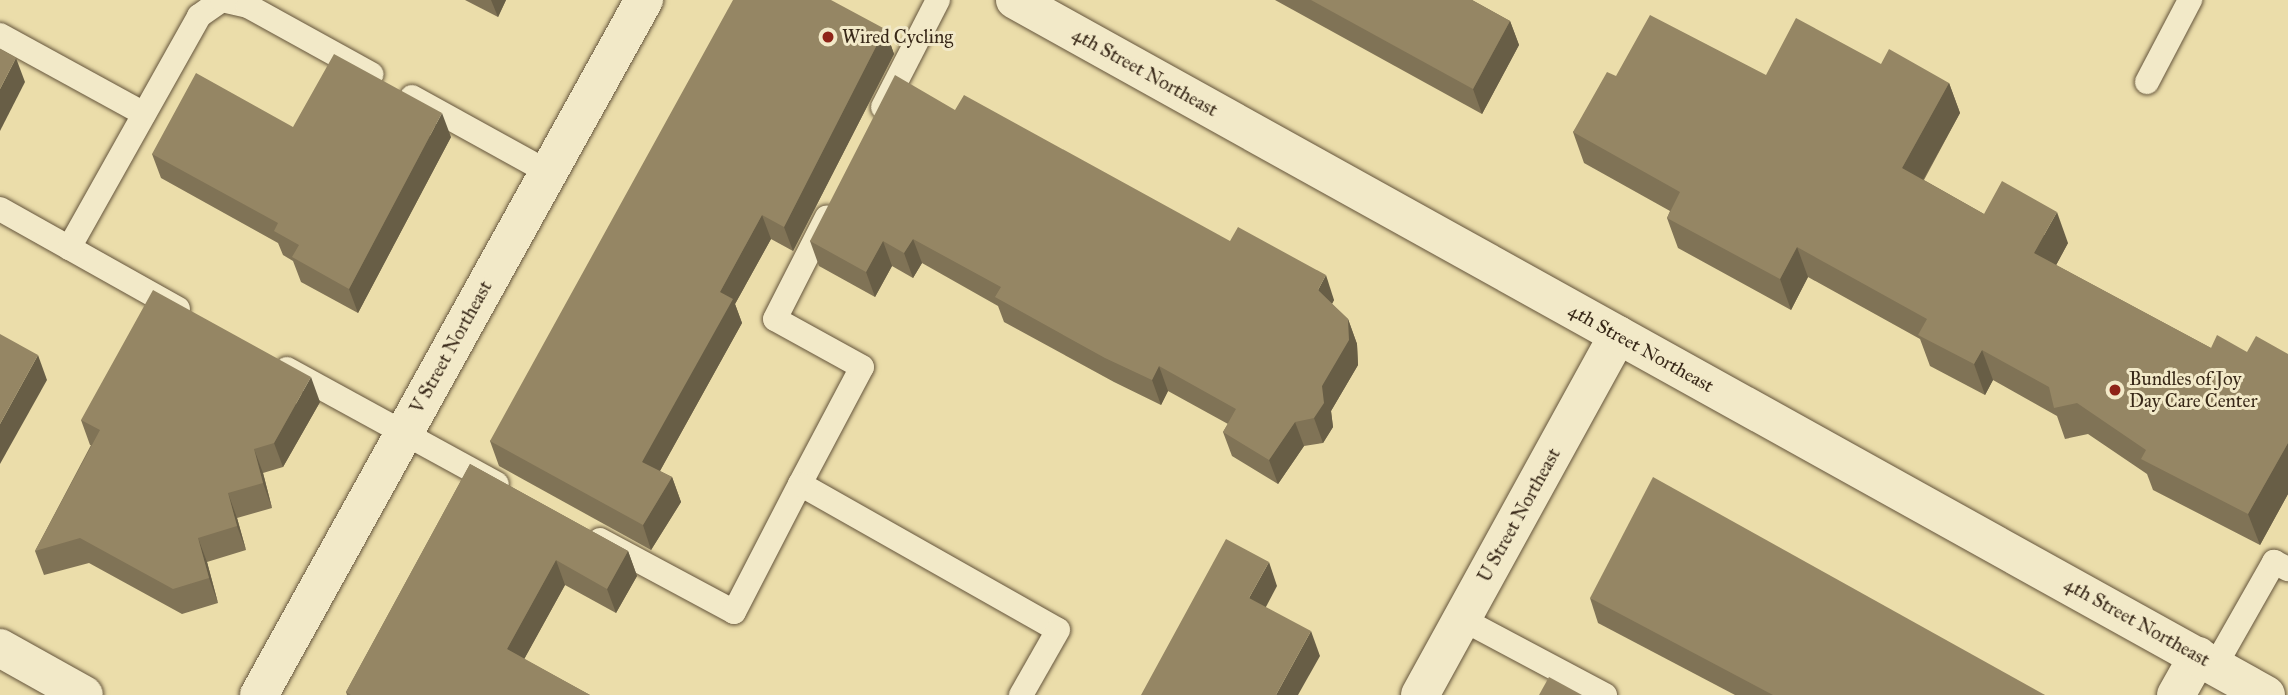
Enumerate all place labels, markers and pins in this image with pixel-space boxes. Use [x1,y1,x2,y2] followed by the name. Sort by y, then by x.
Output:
[842,26,953,48] place label: Wired Cycling
[820,29,836,45] marker: Wired Cycling
[2129,368,2258,412] place label: Bundles of Joy Day Care Center
[2107,382,2123,398] marker: Bundles of Joy Day Care Center

